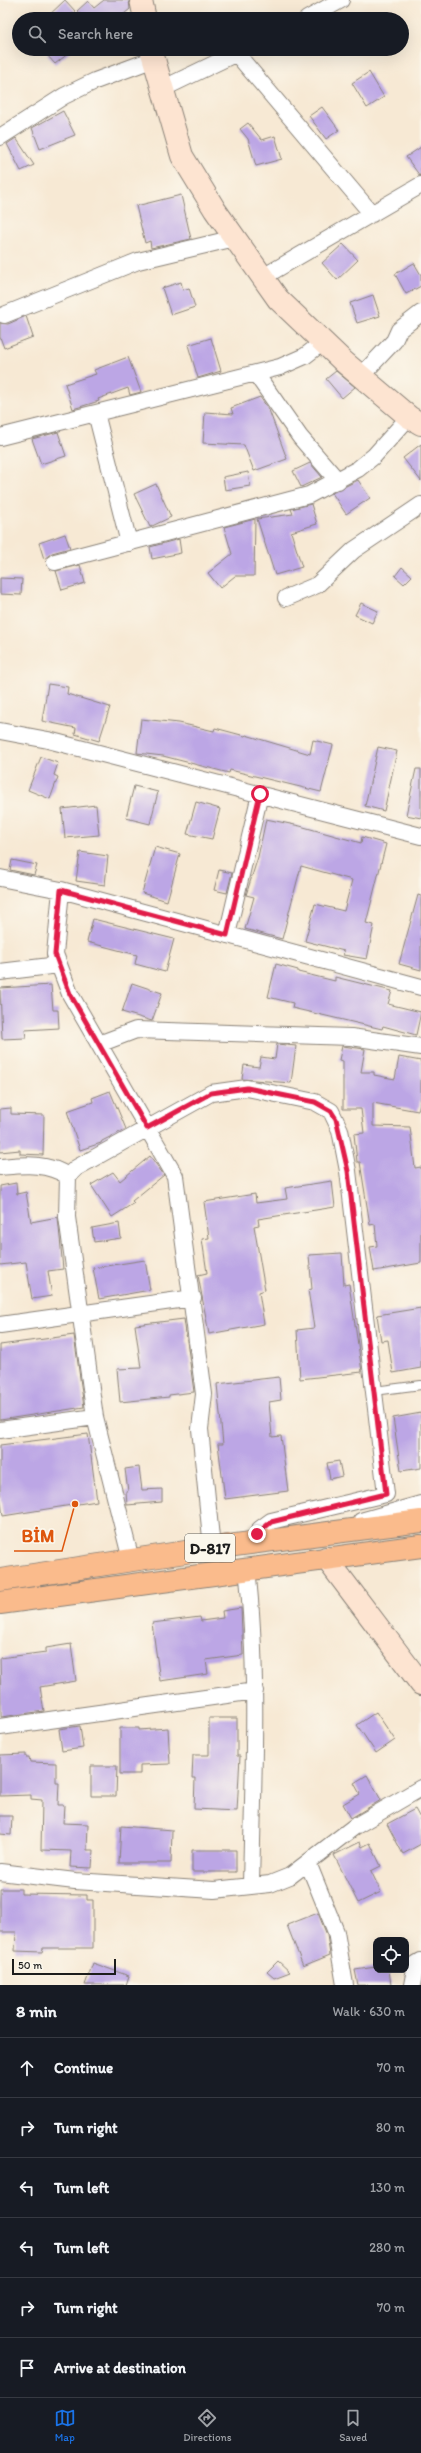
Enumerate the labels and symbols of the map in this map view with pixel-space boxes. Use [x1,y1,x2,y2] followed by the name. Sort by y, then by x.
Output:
[251,785,269,803] route start
[14,1521,62,1551] callout: BİM
[22,1525,54,1547] text: BİM
[248,1525,266,1543] route end
[185,1534,235,1562] road number: D-817
[12,1957,116,1976] scale bar

